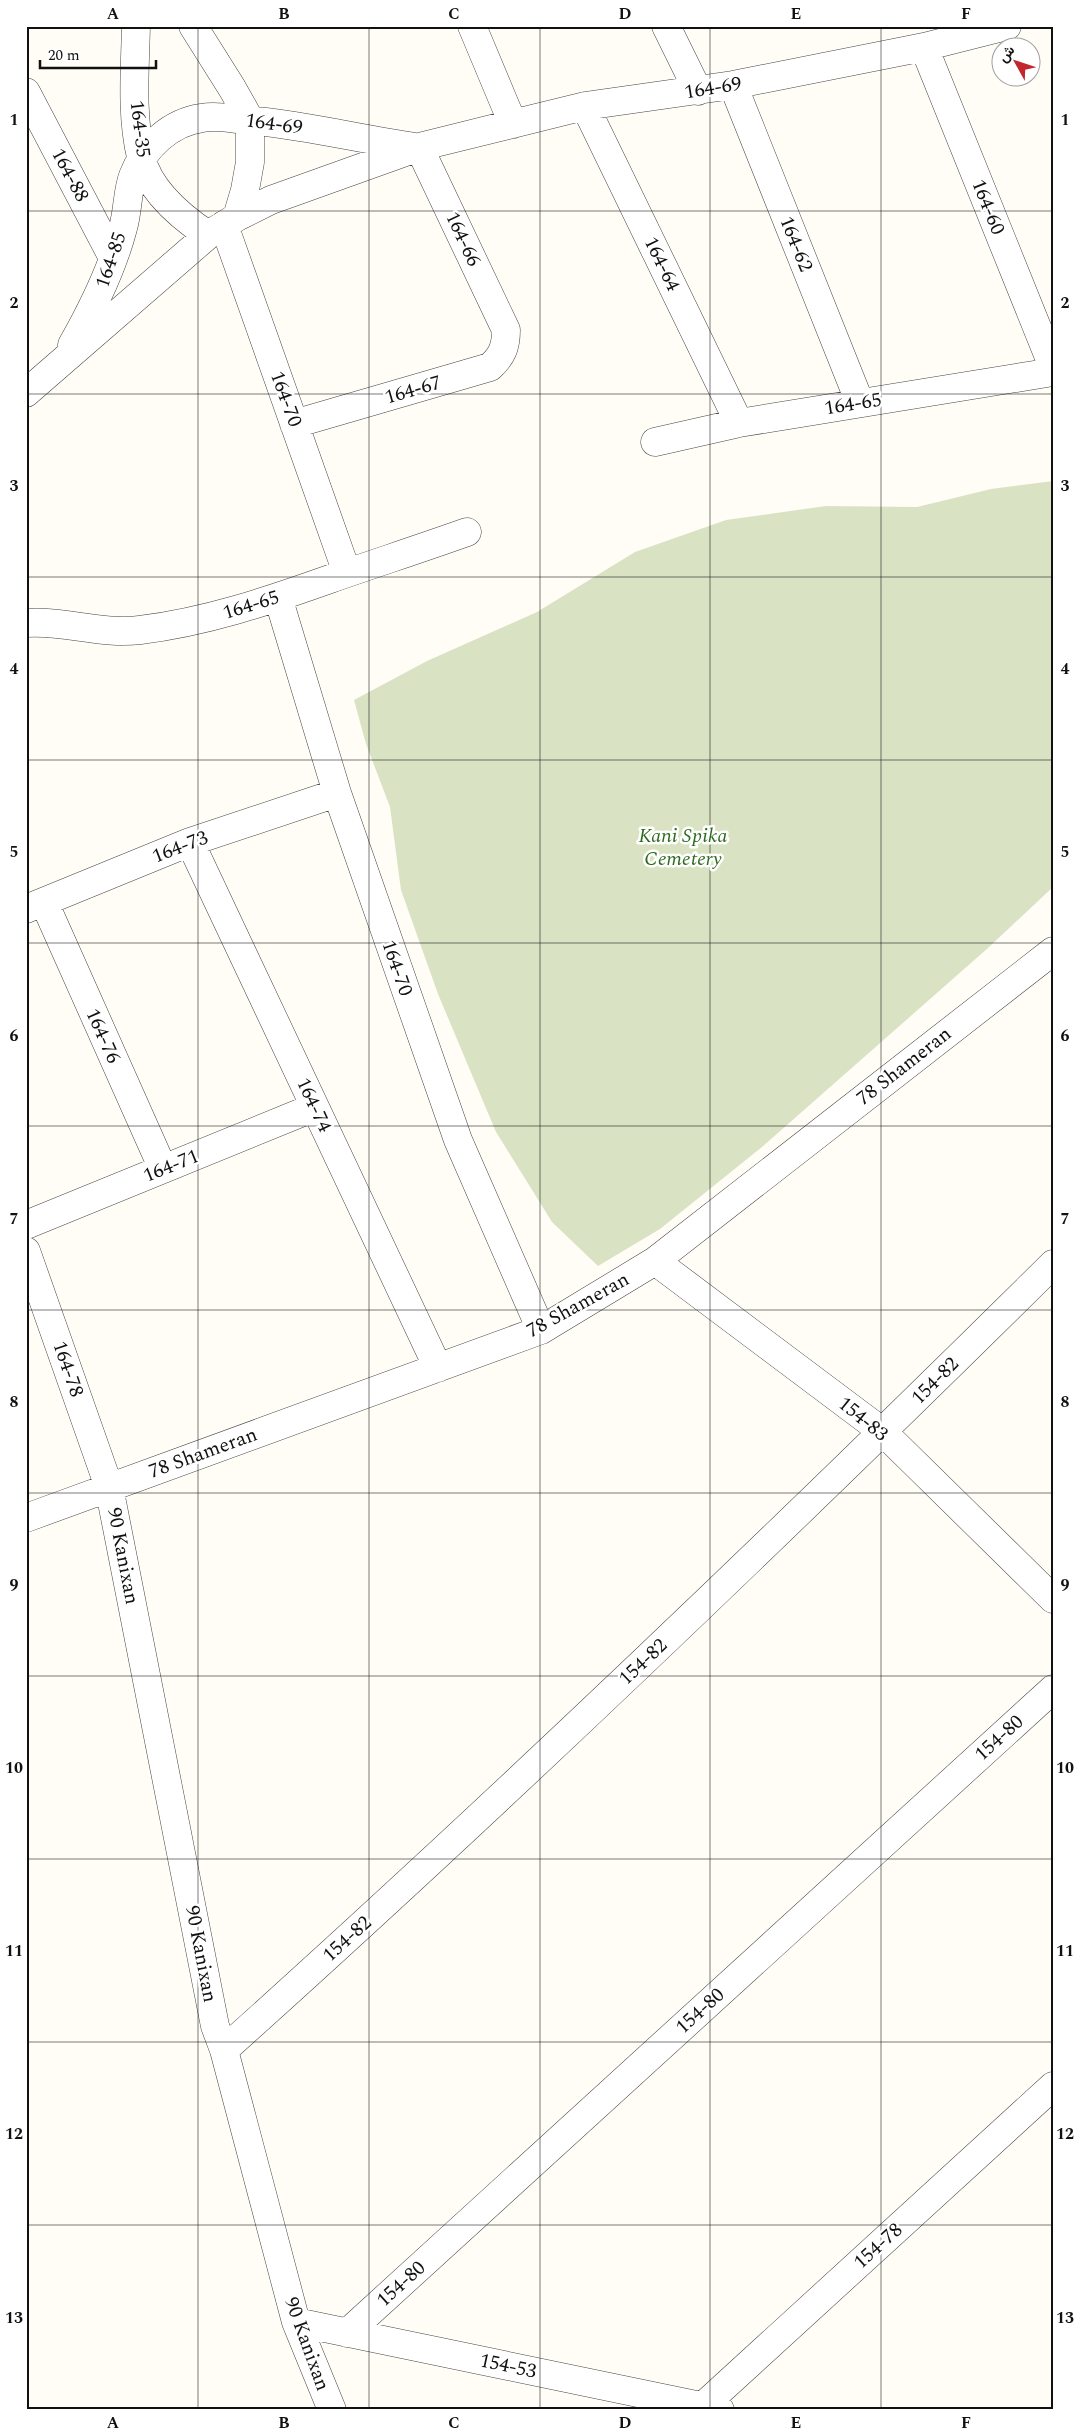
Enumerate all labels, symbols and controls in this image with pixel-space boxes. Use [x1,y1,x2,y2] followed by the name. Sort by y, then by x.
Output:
[107,2,120,26] text: A
[278,2,290,26] text: B
[448,2,460,26] text: C
[619,2,632,26] text: D
[791,2,801,26] text: E
[961,2,971,26] text: F
[40,38,156,70] scale bar
[992,38,1042,88] north arrow
[993,41,1020,67] text: ش
[48,44,80,67] text: 20 m
[682,69,744,107] street label: 164-69
[122,99,158,159] street label: 164-35
[243,105,305,143] street label: 164-69
[10,108,18,132] text: 1
[1061,108,1069,132] text: 1
[43,143,97,207] street label: 164-88
[963,175,1013,239] street label: 164-60
[437,207,489,271] street label: 164-66
[771,212,821,276] street label: 164-62
[87,228,135,292] street label: 164-85
[636,232,688,296] street label: 164-64
[10,291,19,315] text: 2
[1061,291,1070,315] text: 2
[262,367,310,431] street label: 164-70
[381,368,445,412] street label: 164-67
[822,385,884,423] street label: 164-65
[10,474,19,498] text: 3
[1061,474,1070,498] text: 3
[219,582,283,628] street label: 164-65
[10,657,19,681] text: 4
[1061,657,1070,681] text: 4
[638,821,728,874] park label: Kani Spika Cemetery
[148,823,212,871] street label: 164-73
[10,840,18,864] text: 5
[1061,840,1069,864] text: 5
[373,936,421,1000] street label: 164-70
[78,1004,128,1068] street label: 164-76
[850,1019,958,1113] street label: 78 Shameran
[10,1024,19,1048] text: 6
[1061,1024,1070,1048] text: 6
[288,1073,340,1137] street label: 164-74
[139,1141,203,1191] street label: 164-71
[10,1207,19,1231] text: 7
[1061,1207,1070,1231] text: 7
[521,1264,635,1346] street label: 78 Shameran
[44,1337,92,1401] street label: 164-78
[904,1350,966,1412] street label: 154-82
[831,1389,895,1449] street label: 154-83
[10,1390,19,1414] text: 8
[1061,1390,1070,1414] text: 8
[145,1420,261,1486] street label: 78 Shameran
[99,1505,147,1607] street label: 90 Kanixan
[10,1573,19,1597] text: 9
[1061,1573,1070,1597] text: 9
[612,1631,674,1693] street label: 154-82
[968,1708,1030,1768] street label: 154-80
[5,1756,23,1780] text: 10
[1056,1756,1074,1780] text: 10
[177,1903,225,2005] street label: 90 Kanixan
[316,1909,378,1969] street label: 154-82
[5,1939,23,1963] text: 11
[1056,1939,1074,1963] text: 11
[669,1981,731,2041] street label: 154-80
[5,2122,23,2146] text: 12
[1056,2122,1074,2146] text: 12
[847,2216,909,2276] street label: 154-78
[370,2254,432,2314] street label: 154-80
[276,2293,338,2395] street label: 90 Kanixan
[5,2306,23,2330] text: 13
[1056,2306,1074,2330] text: 13
[477,2345,539,2387] street label: 154-53
[107,2411,120,2435] text: A
[278,2411,290,2435] text: B
[448,2411,460,2435] text: C
[619,2411,632,2435] text: D
[791,2411,801,2435] text: E
[961,2411,971,2435] text: F

